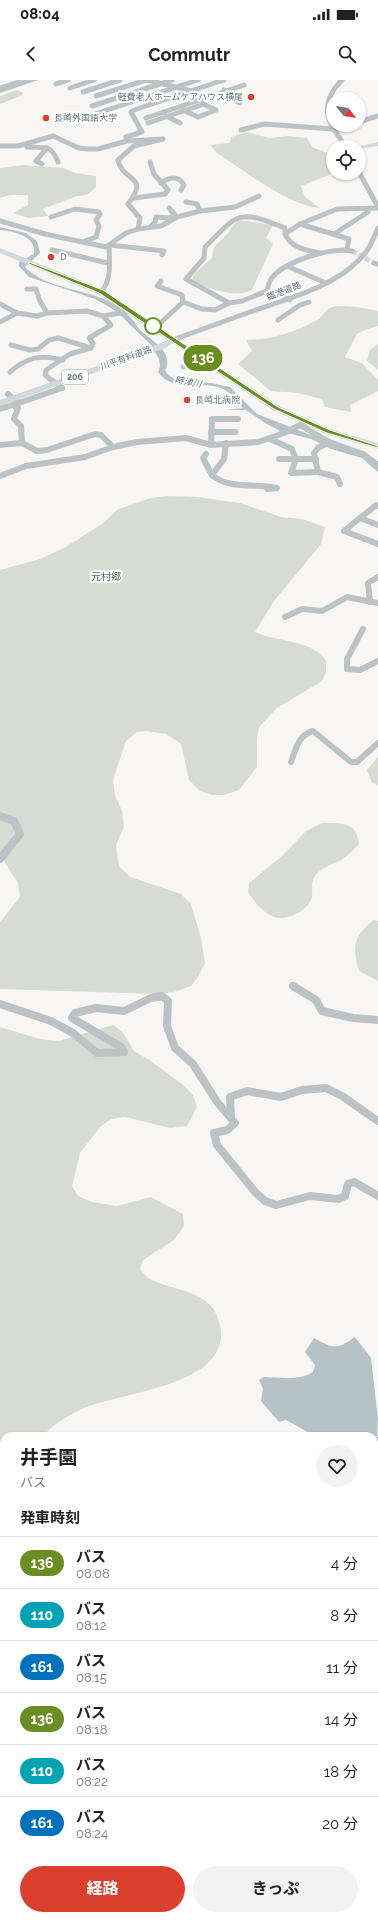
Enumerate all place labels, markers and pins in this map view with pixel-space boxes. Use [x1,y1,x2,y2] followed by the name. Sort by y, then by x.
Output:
[118,92,243,102] place label: 軽費老人ホームケアハウス横尾
[246,92,256,102] marker: 軽費老人ホームケアハウス横尾
[41,113,51,123] marker: 長崎外国語大学
[54,113,117,123] place label: 長崎外国語大学
[46,252,56,262] marker: Ｄ
[59,252,68,262] place label: Ｄ
[144,317,162,335] unlabelled marker
[182,395,192,405] marker: 長崎北病院
[195,395,240,405] place label: 長崎北病院

